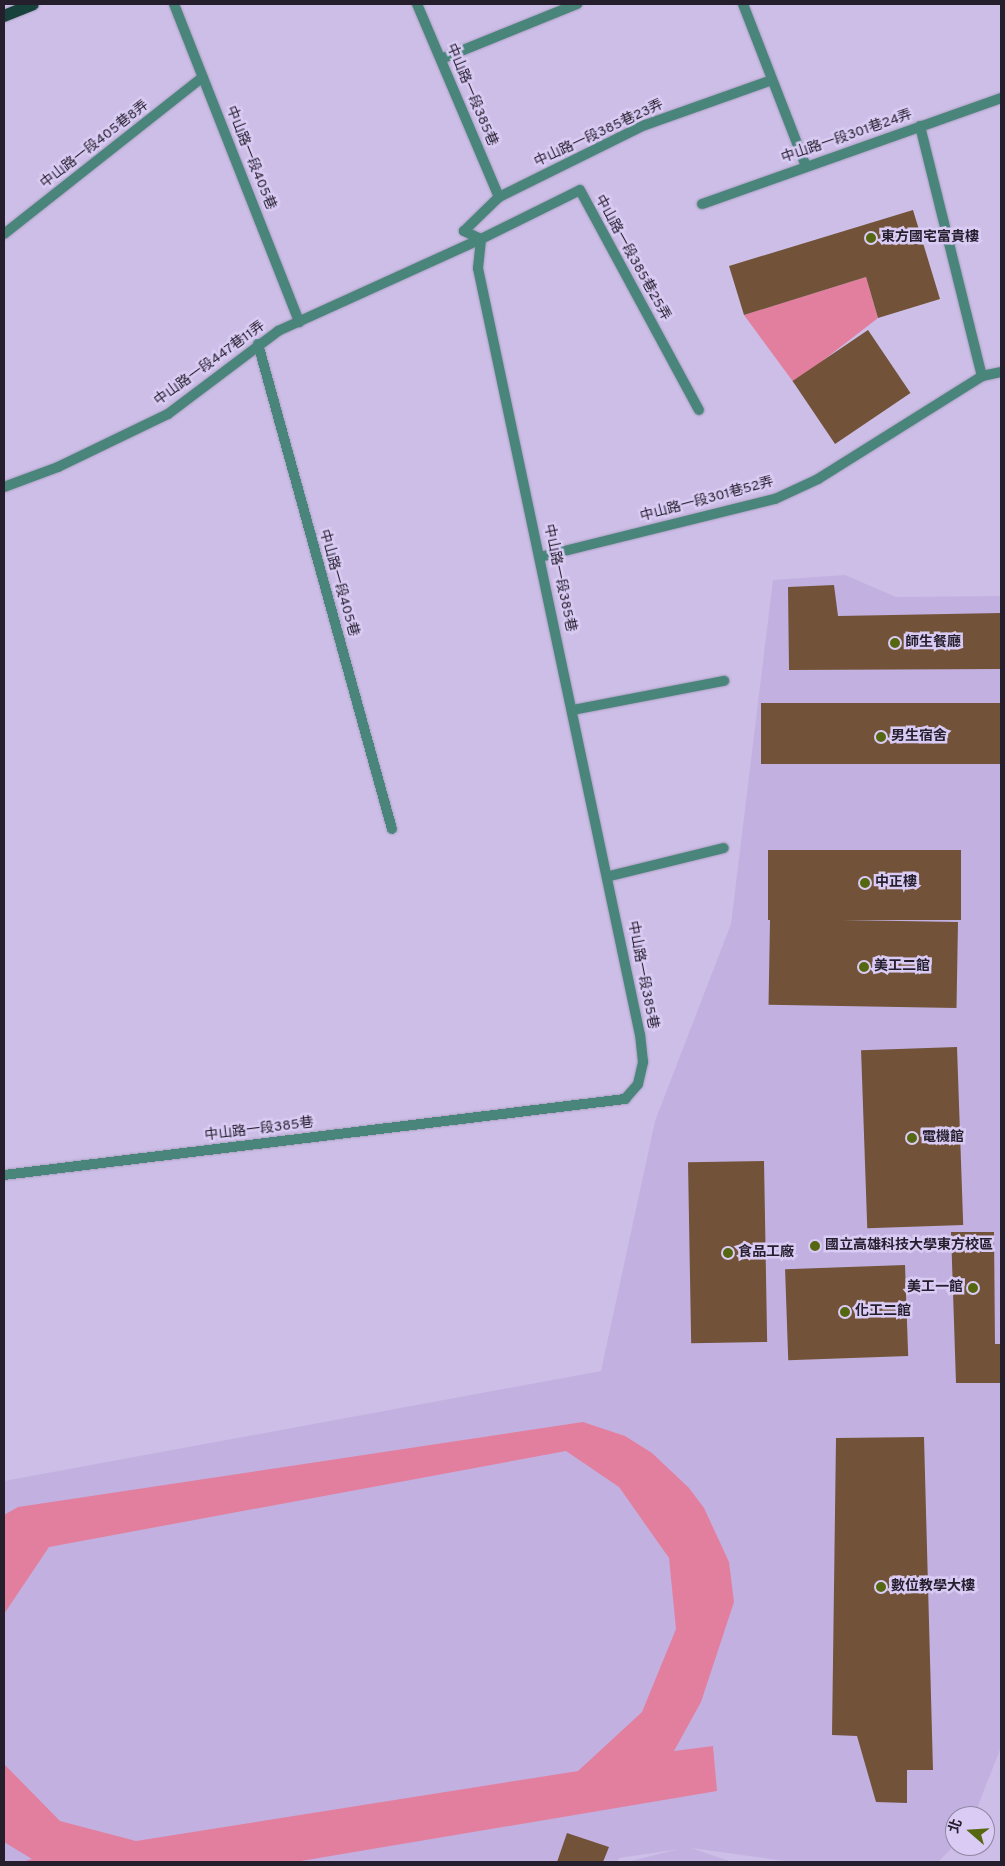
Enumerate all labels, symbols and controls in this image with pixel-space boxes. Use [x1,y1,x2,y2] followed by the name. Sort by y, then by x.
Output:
[442,41,500,149] street label: 中山路一段385巷
[37,97,153,193] street label: 中山路一段405巷8弄
[532,97,666,171] street label: 中山路一段385巷23弄
[222,104,278,212] street label: 中山路一段405巷
[779,107,915,167] street label: 中山路一段301巷24弄
[590,192,674,324] street label: 中山路一段385巷25弄
[881,230,979,246] place label: 東方國宅富貴樓
[865,232,877,244] marker: 東方國宅富貴樓
[151,318,269,410] street label: 中山路一段447巷11弄
[638,474,776,526] street label: 中山路一段301巷52弄
[539,523,579,633] street label: 中山路一段385巷
[315,528,361,638] street label: 中山路一段405巷
[905,635,961,651] place label: 師生餐廳
[889,637,901,649] marker: 師生餐廳
[891,729,947,745] place label: 男生宿舍
[875,731,887,743] marker: 男生宿舍
[875,875,917,891] place label: 中正樓
[859,877,871,889] marker: 中正樓
[623,920,661,1030] street label: 中山路一段385巷
[874,959,930,975] place label: 美工二館
[858,961,870,973] marker: 美工二館
[204,1115,314,1145] street label: 中山路一段385巷
[922,1130,964,1146] place label: 電機館
[906,1132,918,1144] marker: 電機館
[825,1238,993,1254] place label: 國立高雄科技大學東方校區
[809,1240,821,1252] marker: 國立高雄科技大學東方校區
[738,1245,794,1261] place label: 食品工廠
[722,1247,734,1259] marker: 食品工廠
[907,1280,963,1296] place label: 美工一館
[967,1282,979,1294] marker: 美工一館
[855,1304,911,1320] place label: 化工二館
[839,1306,851,1318] marker: 化工二館
[891,1579,975,1595] place label: 數位教學大樓
[875,1581,887,1593] marker: 數位教學大樓
[945,1806,995,1856] north arrow
[946,1817,967,1836] text: 北

